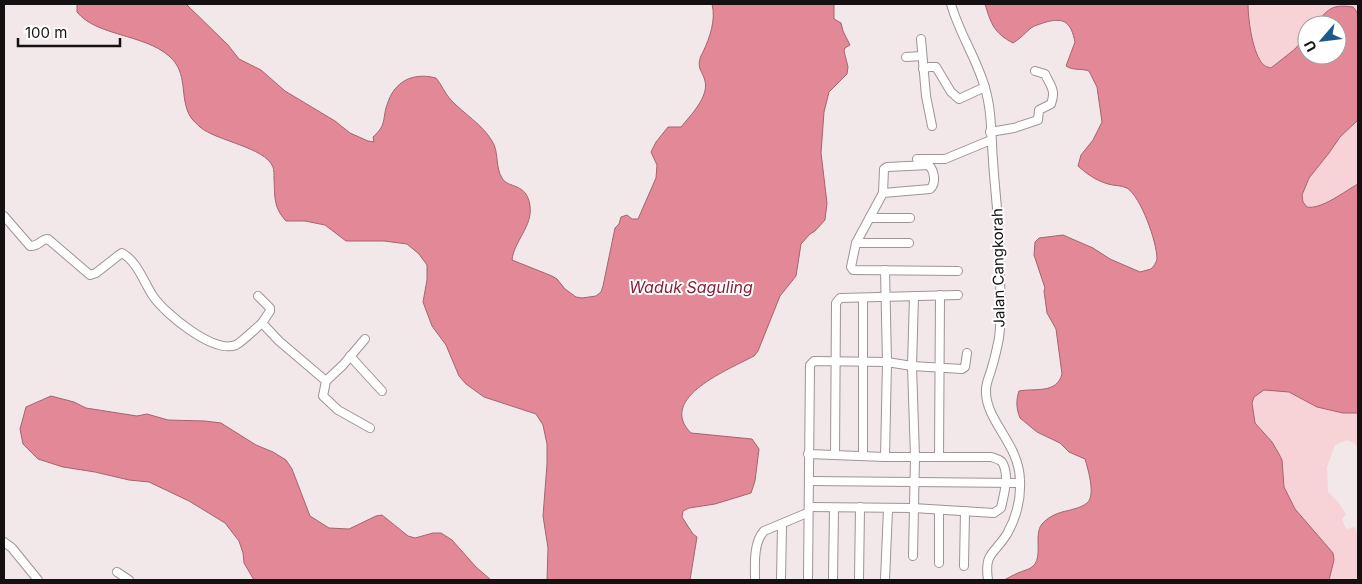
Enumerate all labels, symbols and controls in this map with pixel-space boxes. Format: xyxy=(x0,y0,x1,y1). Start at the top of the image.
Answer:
scale bar xyxy=(18,15,120,47)
north arrow xyxy=(1297,15,1347,65)
text: 100 m xyxy=(25,23,67,42)
text: U xyxy=(1300,38,1320,55)
street label: Jalan Cangkorah xyxy=(987,208,1009,328)
water label: Waduk Saguling xyxy=(629,277,753,297)

